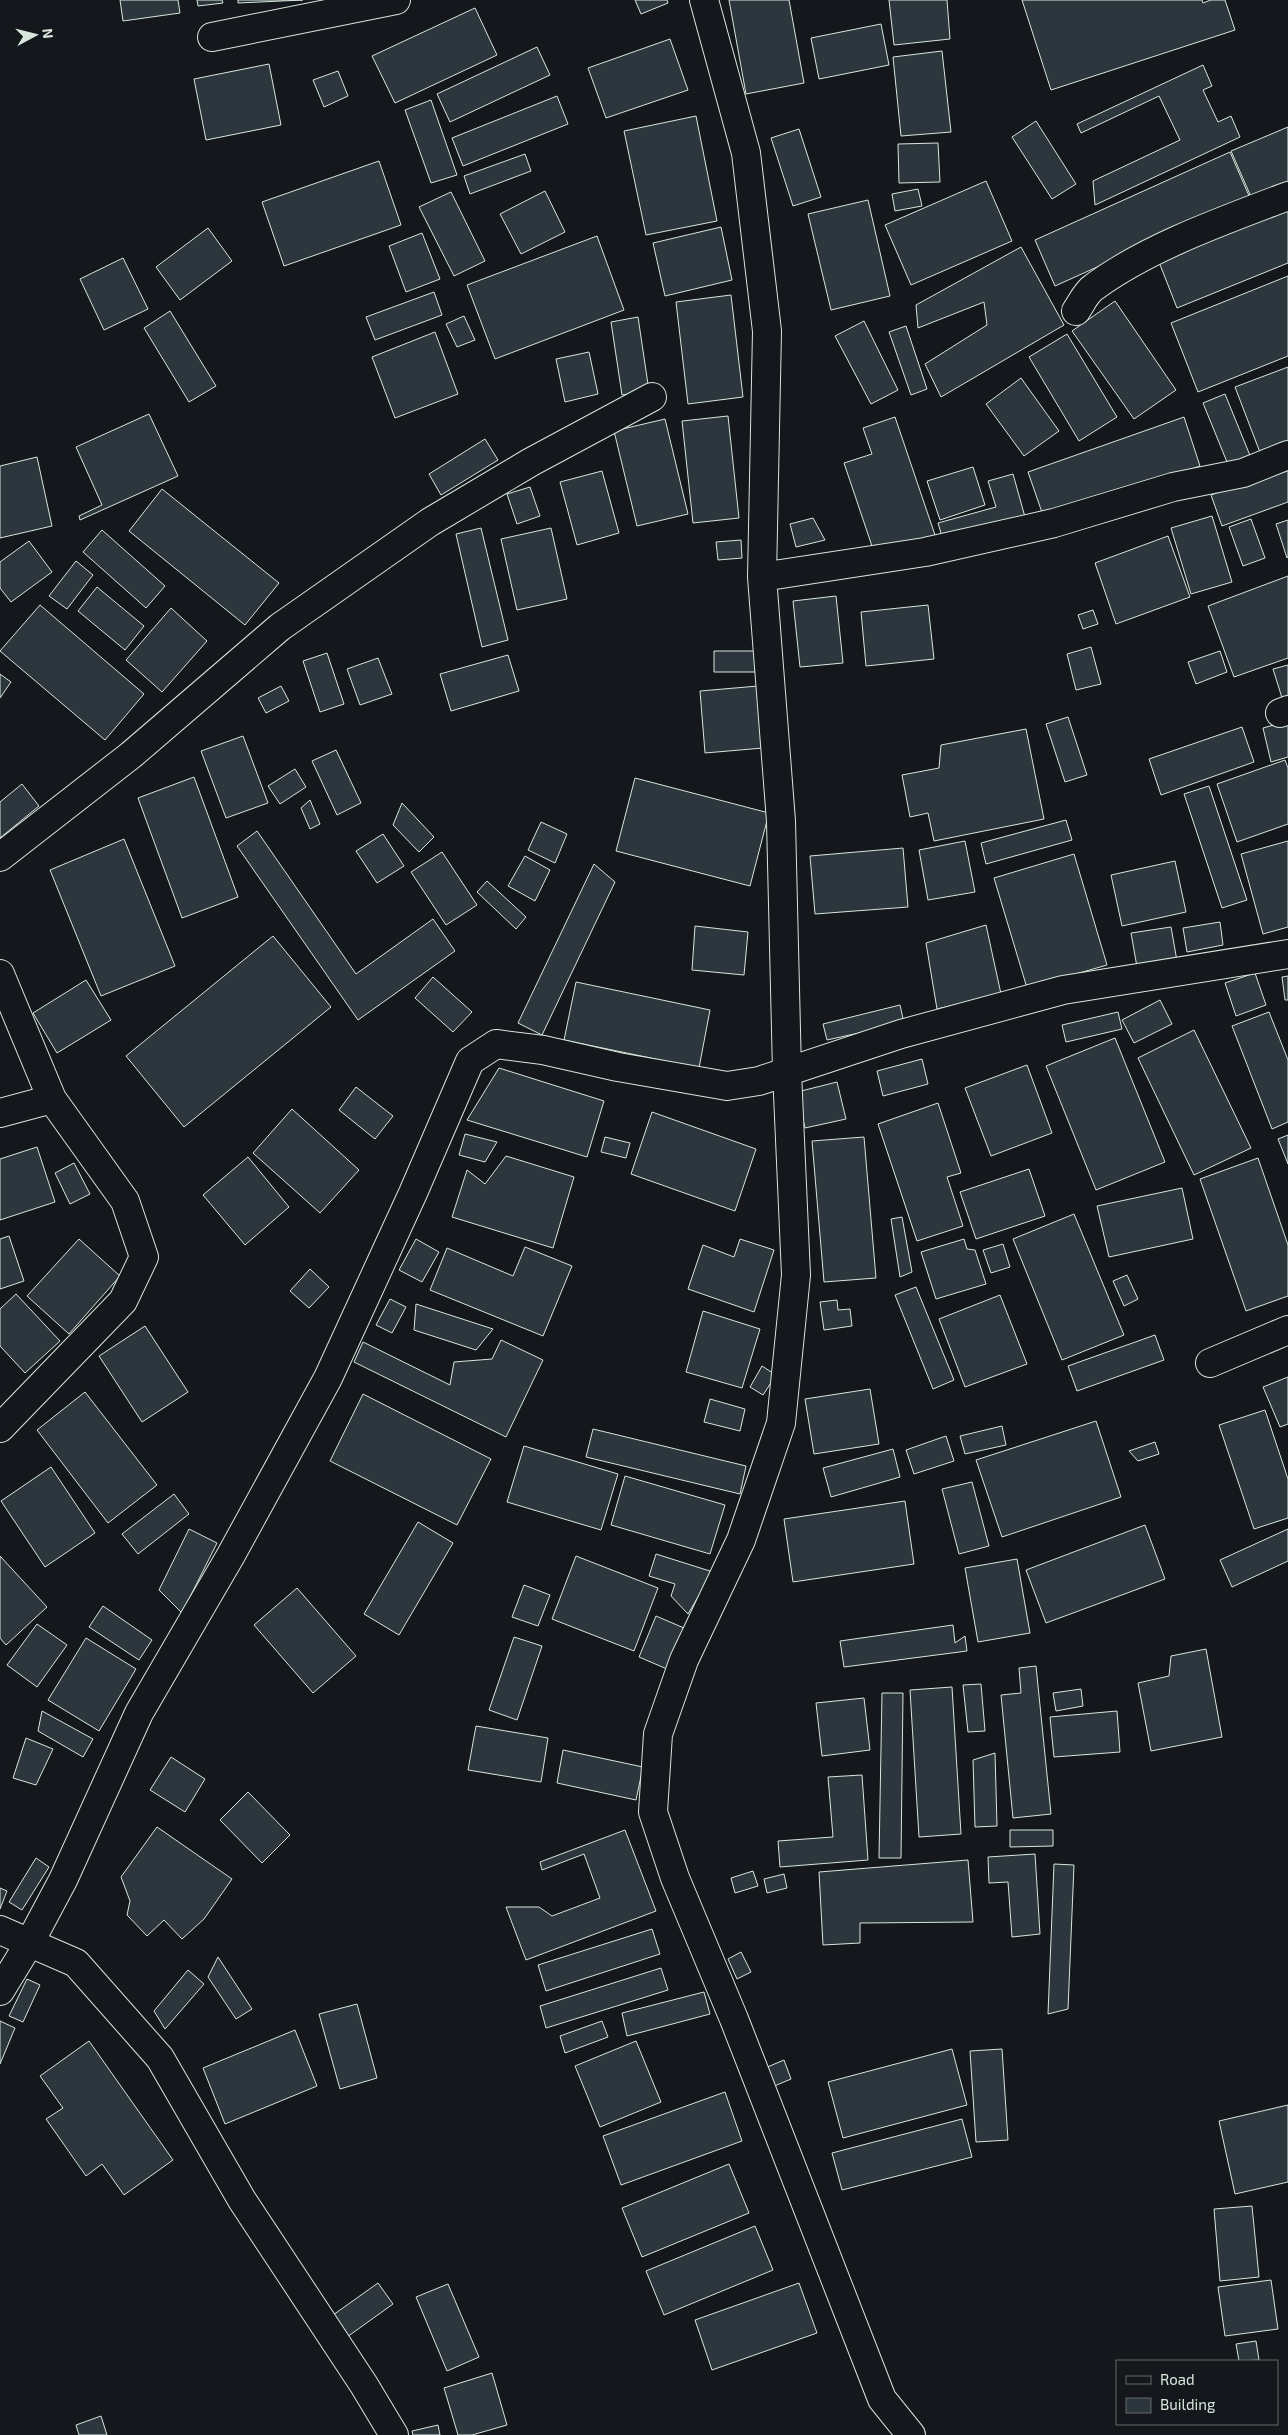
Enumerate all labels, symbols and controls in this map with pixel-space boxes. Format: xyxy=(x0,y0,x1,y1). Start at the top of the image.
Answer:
north arrow xyxy=(10,10,60,60)
text: N xyxy=(39,27,57,39)
legend xyxy=(1116,2360,1278,2425)
text: Road xyxy=(1160,2370,1195,2388)
text: Building xyxy=(1160,2395,1216,2413)

